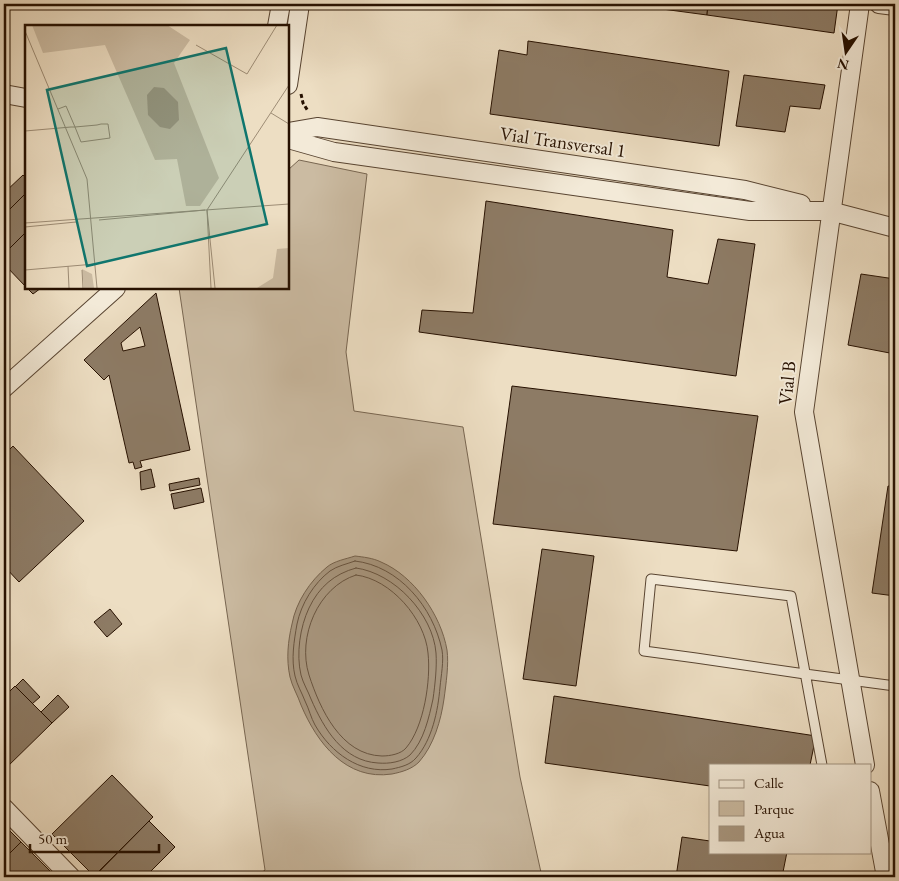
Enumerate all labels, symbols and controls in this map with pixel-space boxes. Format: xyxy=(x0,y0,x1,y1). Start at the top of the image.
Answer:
inset map xyxy=(25,25,289,289)
north arrow xyxy=(822,28,872,78)
text: N xyxy=(835,54,851,75)
street label: Vial Transversal 1 xyxy=(499,121,627,163)
street label: Vial B xyxy=(772,360,802,406)
legend xyxy=(709,764,872,854)
text: Calle xyxy=(754,773,784,792)
text: Parque xyxy=(754,799,794,818)
scale bar xyxy=(30,821,159,853)
text: Agua xyxy=(753,823,785,842)
text: 50 m xyxy=(38,829,67,848)

